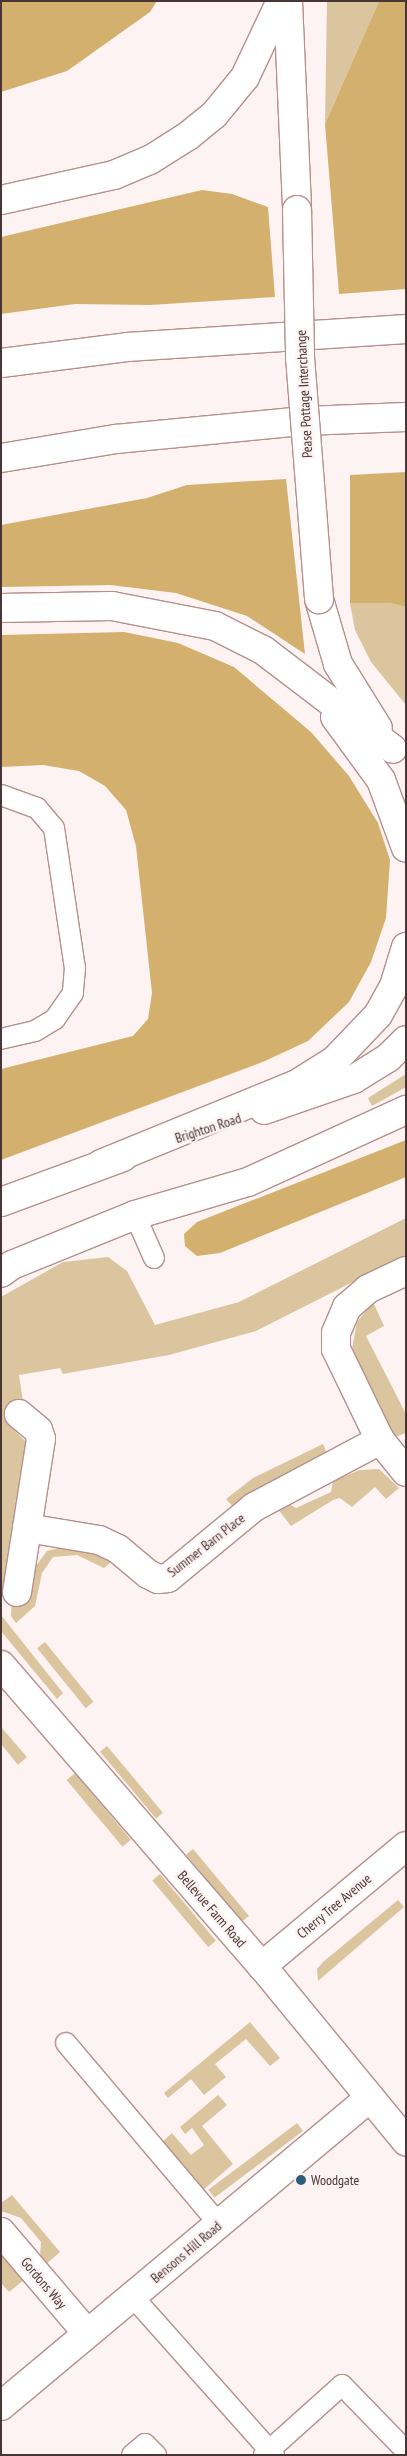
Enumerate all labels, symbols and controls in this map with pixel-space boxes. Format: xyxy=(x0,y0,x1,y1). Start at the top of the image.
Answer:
street label: Pease Pottage Interchange xyxy=(292,329,316,459)
street label: Brighton Road xyxy=(173,1109,243,1147)
street label: Summer Barn Place xyxy=(164,1510,248,1580)
street label: Bellevue Farm Road xyxy=(174,1867,250,1951)
street label: Cherry Tree Avenue xyxy=(293,1870,375,1942)
place label: Woodgate xyxy=(311,2172,359,2188)
marker: Woodgate xyxy=(295,2174,307,2186)
street label: Bensons Hill Road xyxy=(147,2218,225,2286)
street label: Gordons Way xyxy=(17,2254,71,2312)

